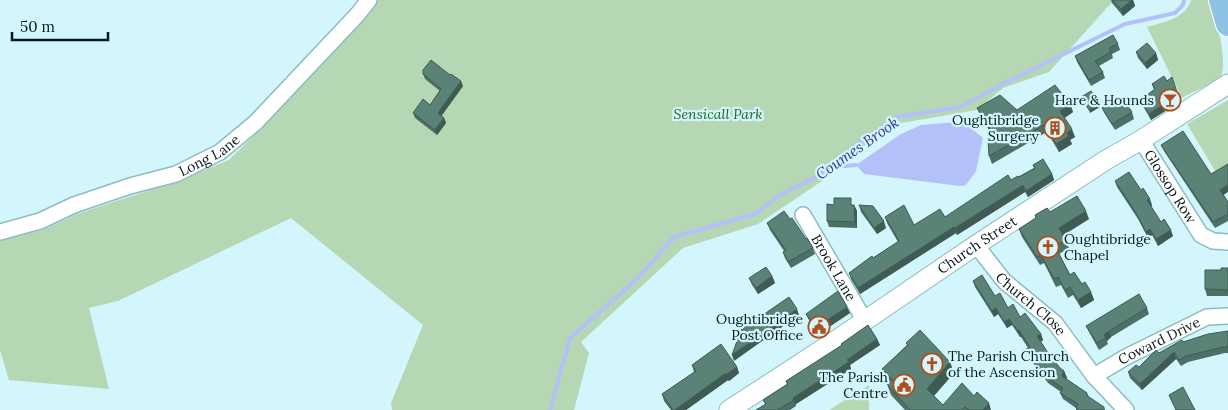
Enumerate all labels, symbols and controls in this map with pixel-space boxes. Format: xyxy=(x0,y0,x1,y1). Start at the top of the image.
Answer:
scale bar xyxy=(12,10,109,42)
text: 50 m xyxy=(20,17,55,36)
bar icon: Hare & Hounds xyxy=(1158,88,1182,112)
place label: Hare & Hounds xyxy=(1055,91,1154,109)
park label: Sensicall Park xyxy=(674,105,763,123)
place label: Oughtibridge Surgery xyxy=(952,111,1040,145)
water label: Coumes Brook xyxy=(812,112,902,184)
building icon: Oughtibridge Surgery xyxy=(1043,116,1067,140)
street label: Long Lane xyxy=(176,130,244,180)
street label: Glossop Row xyxy=(1140,146,1201,227)
street label: Church Street xyxy=(934,212,1021,278)
place label: Oughtibridge Chapel xyxy=(1064,230,1151,264)
street label: Brook Lane xyxy=(807,231,860,304)
church icon: Oughtibridge Chapel xyxy=(1036,235,1060,259)
street label: Church Close xyxy=(992,269,1070,339)
place label: Oughtibridge Post Office xyxy=(716,310,803,344)
street label: Coward Drive xyxy=(1115,313,1203,369)
public building icon: Oughtibridge Post Office xyxy=(807,315,831,339)
place label: The Parish Church of the Ascension xyxy=(948,347,1069,381)
church icon: The Parish Church of the Ascension xyxy=(920,352,944,376)
place label: The Parish Centre xyxy=(819,368,888,402)
public building icon: The Parish Centre xyxy=(892,373,916,397)

